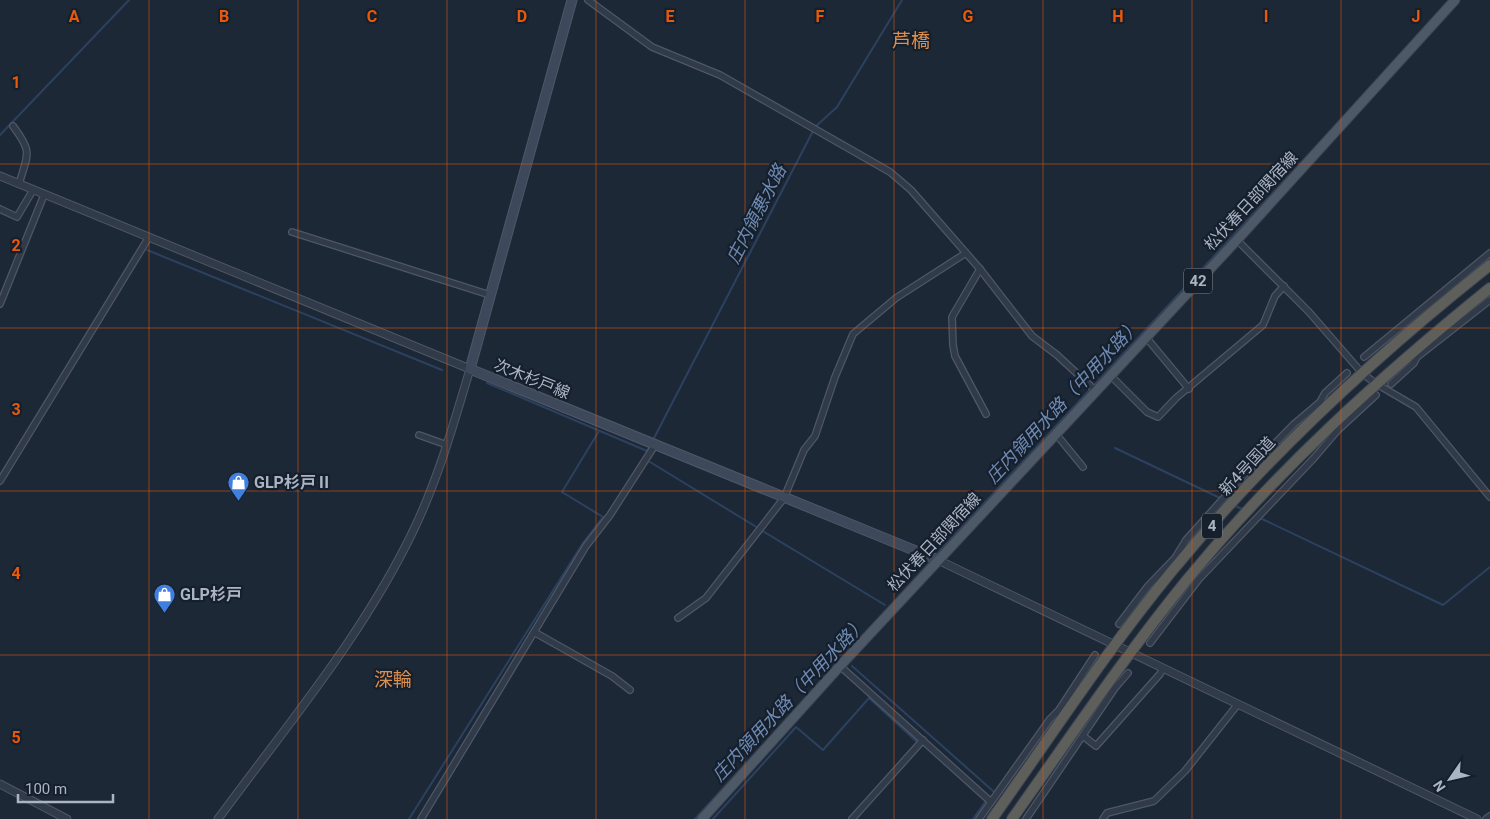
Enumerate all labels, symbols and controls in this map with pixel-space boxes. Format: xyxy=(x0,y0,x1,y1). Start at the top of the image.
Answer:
text: A xyxy=(69,7,80,26)
text: B xyxy=(219,7,229,26)
text: C xyxy=(367,7,377,26)
text: D xyxy=(517,7,527,26)
text: E xyxy=(666,7,675,26)
text: F xyxy=(816,7,825,26)
text: G xyxy=(963,7,974,26)
text: H xyxy=(1112,7,1124,26)
text: I xyxy=(1264,7,1268,26)
text: J xyxy=(1412,7,1420,26)
district label: 芦橋 xyxy=(892,29,930,52)
text: 1 xyxy=(11,73,21,92)
street label: 松伏春日部関宿線 xyxy=(1200,148,1302,254)
water label: 庄内領悪水路 xyxy=(722,159,791,267)
text: 2 xyxy=(11,236,21,255)
road number: 42 xyxy=(1184,268,1212,294)
water label: 庄内領用水路（中用水路） xyxy=(982,315,1144,487)
street label: 次木杉戸線 xyxy=(491,355,573,403)
text: 3 xyxy=(11,400,21,419)
street label: 新4号国道 xyxy=(1215,433,1279,499)
shop icon: GLP杉戸Ⅱ xyxy=(226,470,250,501)
place label: GLP杉戸Ⅱ xyxy=(254,473,332,492)
street label: 松伏春日部関宿線 xyxy=(883,489,985,595)
road number: 4 xyxy=(1202,514,1222,538)
text: 4 xyxy=(11,564,21,583)
shop icon: GLP杉戸 xyxy=(152,582,176,613)
place label: GLP杉戸 xyxy=(180,585,242,604)
water label: 庄内領用水路（中用水路） xyxy=(708,613,870,785)
district label: 深輪 xyxy=(374,668,412,691)
text: 5 xyxy=(11,728,21,747)
north arrow xyxy=(1425,754,1475,804)
scale bar xyxy=(18,772,112,804)
text: N xyxy=(1430,778,1449,795)
text: 100 m xyxy=(25,780,67,798)

